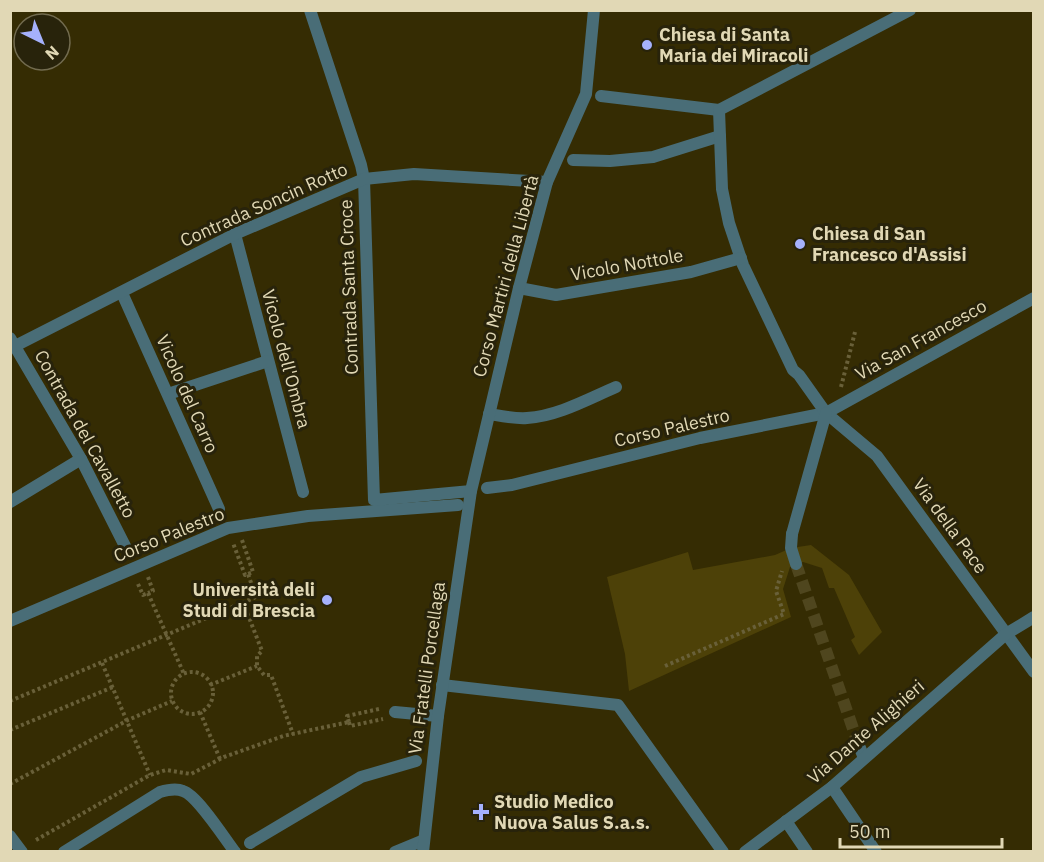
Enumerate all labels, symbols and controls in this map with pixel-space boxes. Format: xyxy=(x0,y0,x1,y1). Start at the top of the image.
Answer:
north arrow xyxy=(12,12,72,72)
place label: Chiesa di Santa Maria dei Miracoli xyxy=(659,23,808,67)
marker: Chiesa di Santa Maria dei Miracoli xyxy=(640,38,654,52)
text: N xyxy=(41,42,63,64)
street label: Contrada Soncin Rotto xyxy=(177,157,351,252)
street label: Corso Martiri della Libertà xyxy=(467,172,544,379)
street label: Contrada Santa Croce xyxy=(334,199,363,375)
place label: Chiesa di San Francesco d'Assisi xyxy=(812,222,967,266)
marker: Chiesa di San Francesco d'Assisi xyxy=(793,237,807,251)
street label: Vicolo Nottole xyxy=(569,243,685,286)
street label: Vicolo dell'Ombra xyxy=(257,287,316,431)
street label: Via San Francesco xyxy=(851,294,990,385)
street label: Vicolo del Carro xyxy=(151,331,224,457)
street label: Contrada del Cavalletto xyxy=(30,346,141,522)
street label: Corso Palestro xyxy=(612,403,732,452)
street label: Via della Pace xyxy=(908,473,993,578)
street label: Corso Palestro xyxy=(110,502,228,567)
place label: Università deli Studi di Brescia xyxy=(182,578,315,622)
street label: Via Fratelli Porcellaga xyxy=(403,580,450,756)
marker: Università deli Studi di Brescia xyxy=(320,593,334,607)
street label: Via Dante Alighieri xyxy=(802,674,929,789)
place label: Studio Medico Nuova Salus S.a.s. xyxy=(494,790,650,834)
marker: Studio Medico Nuova Salus S.a.s. xyxy=(472,803,490,821)
scale bar xyxy=(840,811,1002,849)
text: 50 m xyxy=(849,820,891,843)

